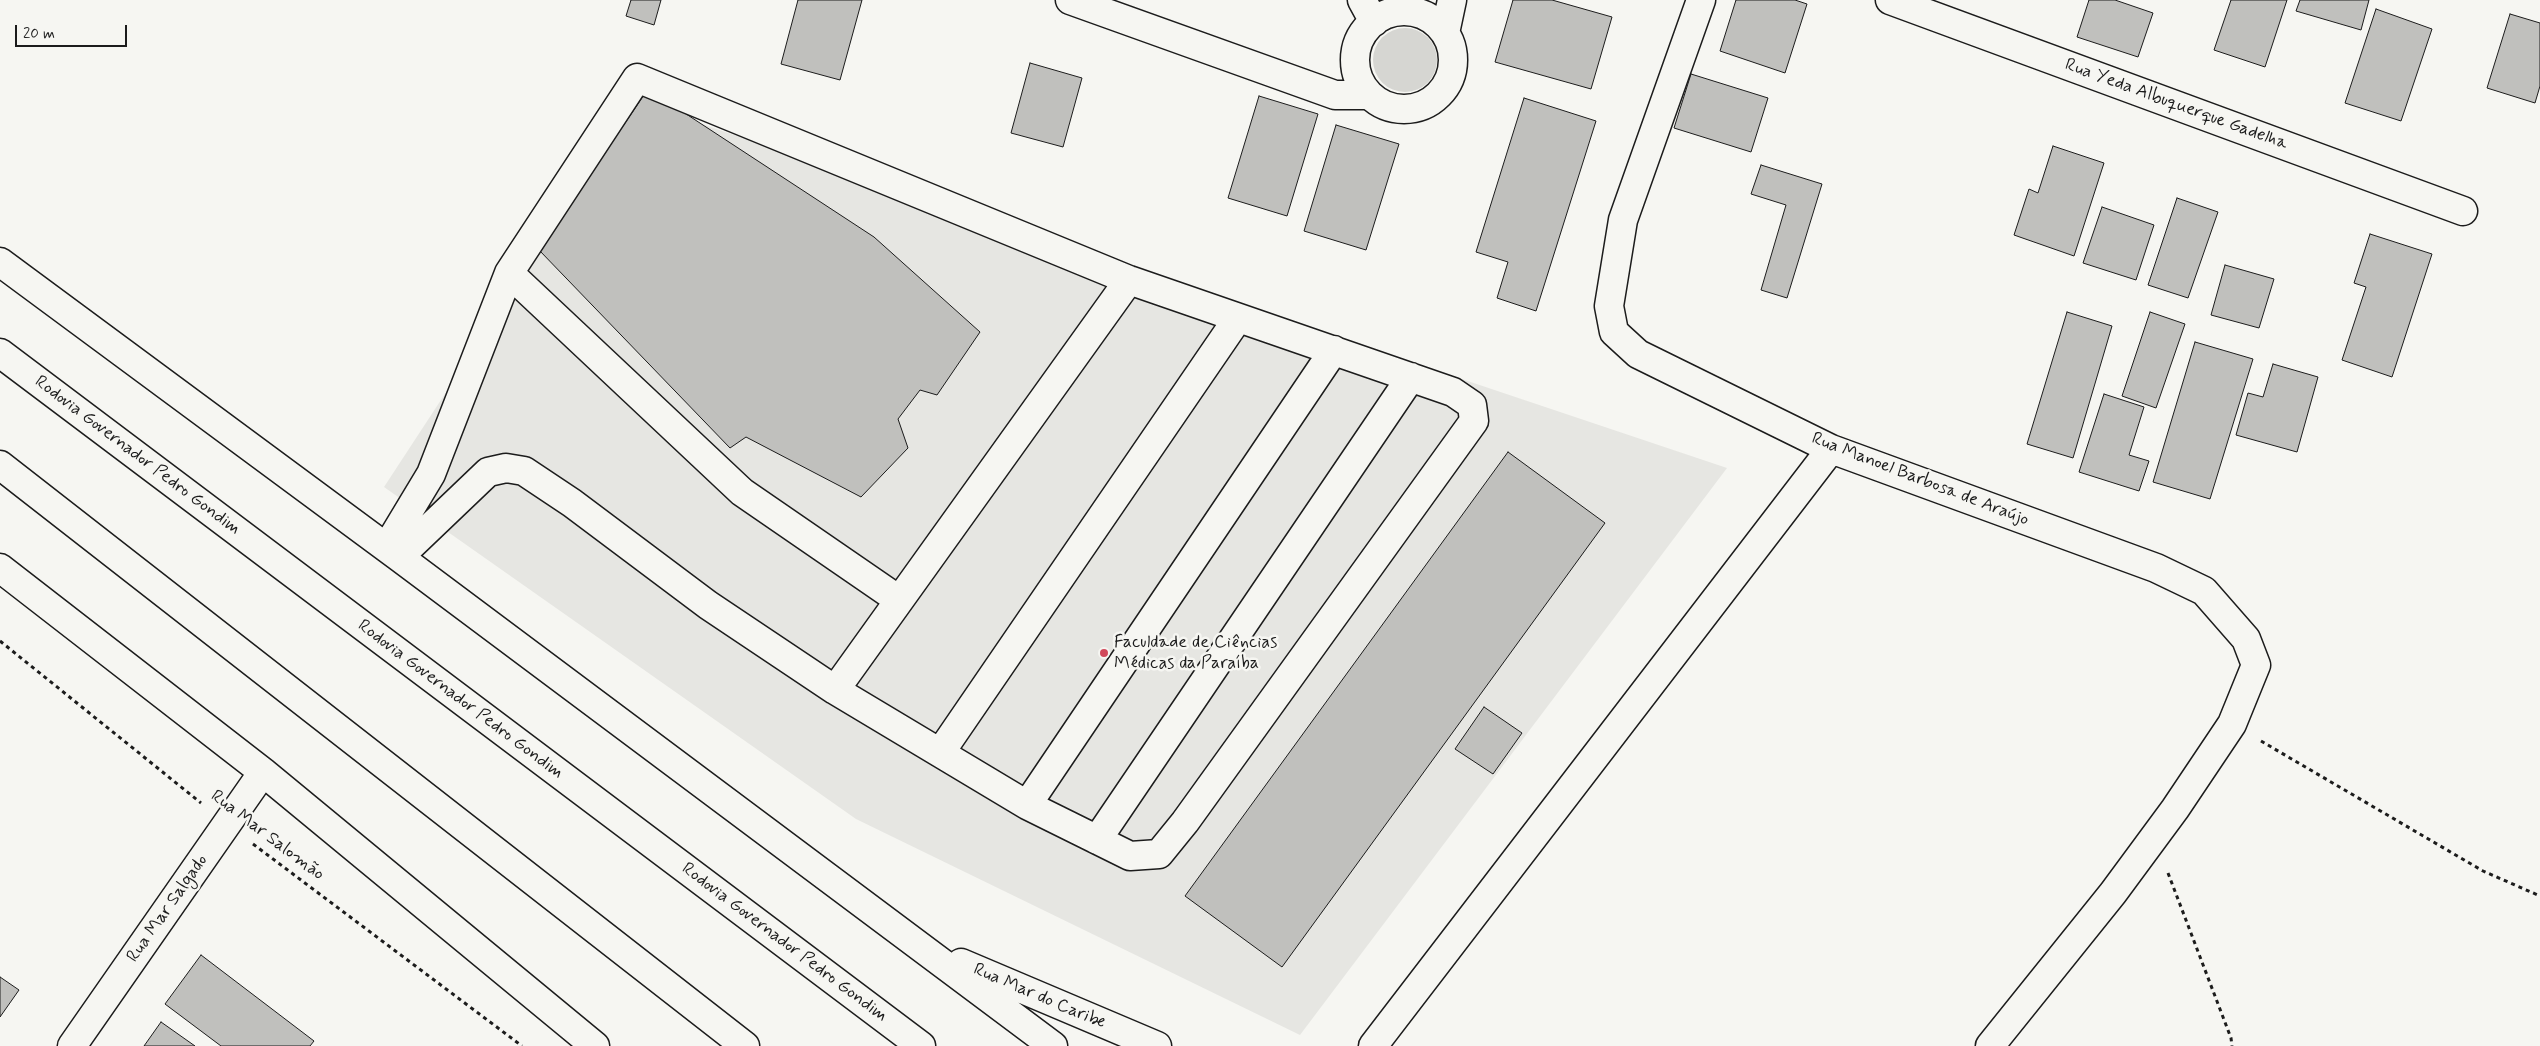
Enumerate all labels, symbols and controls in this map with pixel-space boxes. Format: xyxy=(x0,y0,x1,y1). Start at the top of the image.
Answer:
scale bar xyxy=(18,15,130,47)
text: 20 m xyxy=(23,24,55,44)
street label: Rua Yeda Albuquerque Gadelha xyxy=(2062,55,2290,155)
street label: Rodovia Governador Pedro Gondim xyxy=(30,372,244,540)
street label: Rua Manoel Barbosa de Araújo xyxy=(1808,428,2032,532)
street label: Rodovia Governador Pedro Gondim xyxy=(353,616,567,784)
place label: Faculdade de Ciências Médicas da Paraíba xyxy=(1114,632,1277,674)
marker: Faculdade de Ciências Médicas da Paraíba xyxy=(1098,647,1110,659)
street label: Rua Mar Salomão xyxy=(206,786,328,886)
street label: Rua Mar Salgado xyxy=(123,851,213,967)
street label: Rodovia Governador Pedro Gondim xyxy=(677,859,891,1027)
street label: Rua Mar do Caribe xyxy=(970,959,1108,1035)

